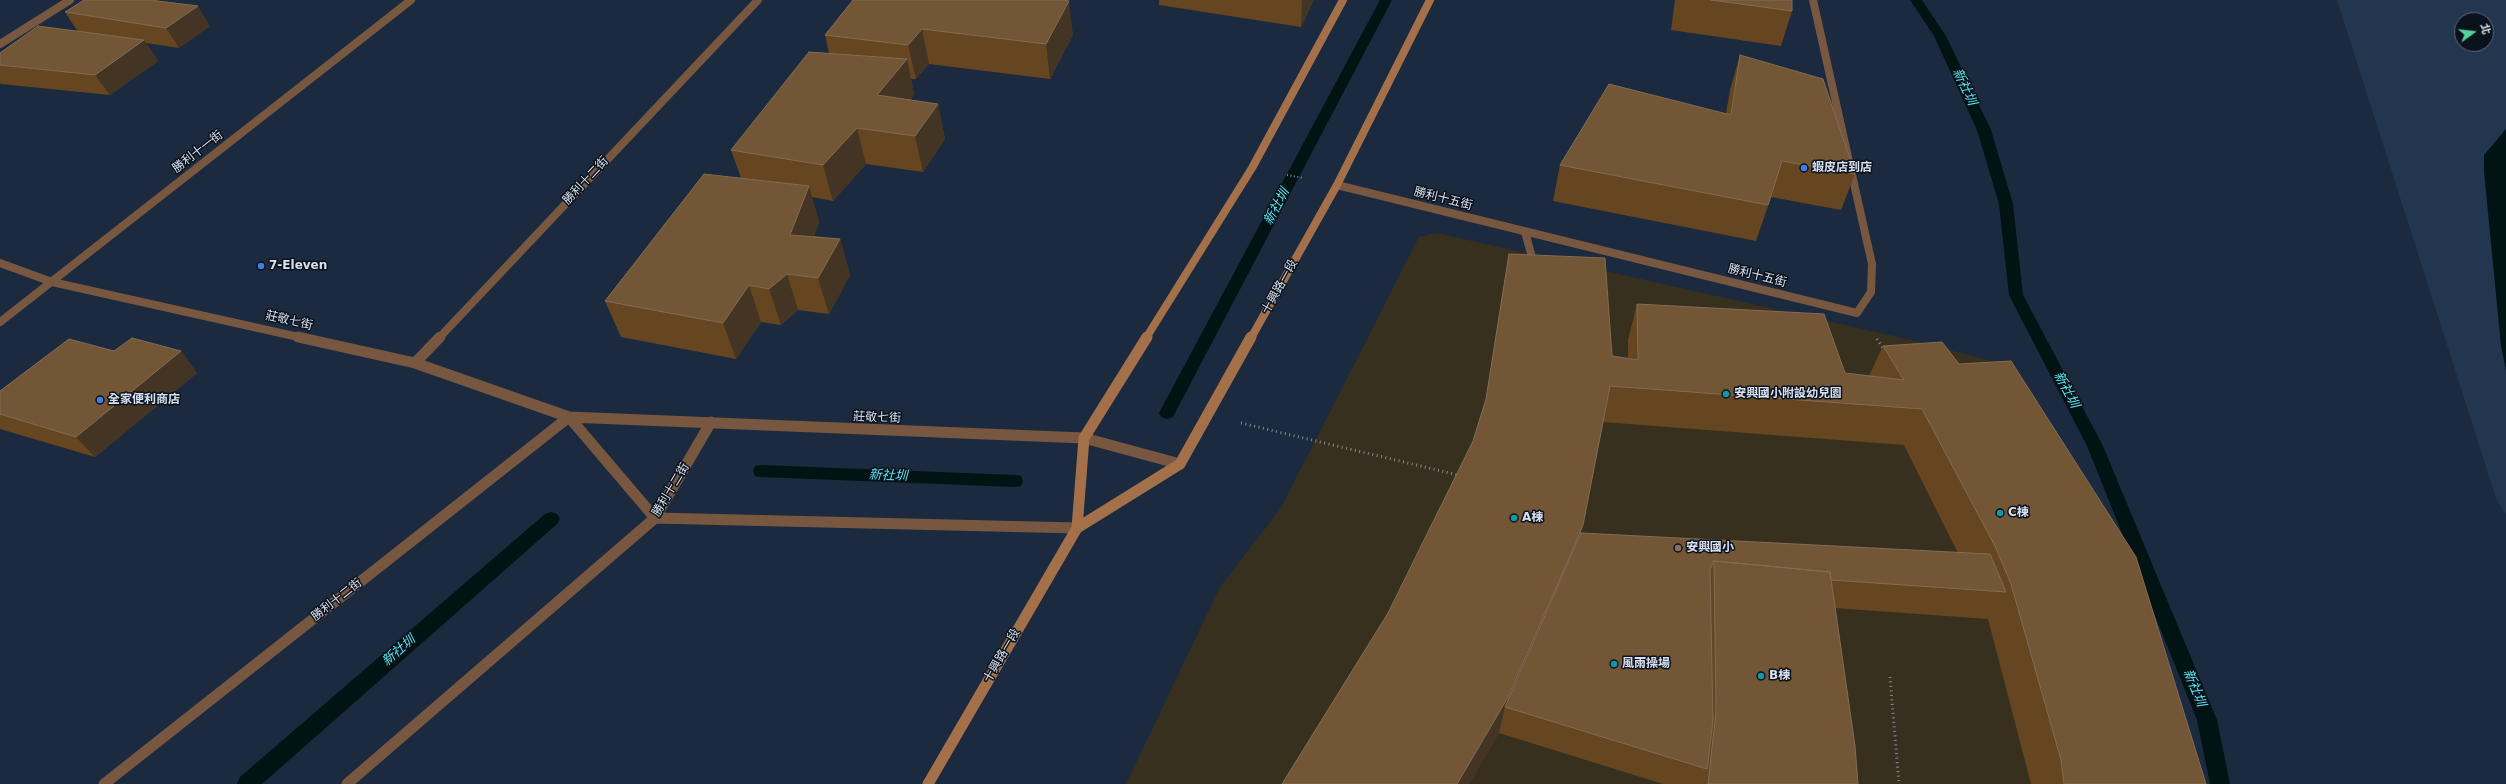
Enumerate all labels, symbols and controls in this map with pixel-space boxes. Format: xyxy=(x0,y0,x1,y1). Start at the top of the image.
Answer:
north arrow xyxy=(2454,12,2494,52)
text: 北 xyxy=(2477,22,2493,36)
water label: 新社圳 xyxy=(1949,66,1979,108)
street label: 勝利十一街 xyxy=(170,128,226,176)
street label: 勝利十二街 xyxy=(560,154,612,208)
place label: 蝦皮店到店 xyxy=(1812,161,1872,175)
marker: 蝦皮店到店 xyxy=(1799,163,1809,173)
street label: 勝利十五街 xyxy=(1412,185,1474,213)
water label: 新社圳 xyxy=(1261,186,1293,228)
street label: 十興路一段 xyxy=(1259,257,1301,317)
place label: 7-Eleven xyxy=(269,259,327,273)
marker: 7-Eleven xyxy=(256,261,266,271)
street label: 勝利十五街 xyxy=(1726,262,1788,290)
street label: 莊敬七街 xyxy=(264,309,314,333)
water label: 新社圳 xyxy=(2050,369,2082,411)
place label: 安興國小附設幼兒園 xyxy=(1734,387,1842,401)
marker: 安興國小附設幼兒園 xyxy=(1721,389,1731,399)
place label: 全家便利商店 xyxy=(108,393,180,407)
marker: 全家便利商店 xyxy=(95,395,105,405)
street label: 莊敬七街 xyxy=(853,410,901,426)
street label: 勝利十二街 xyxy=(649,461,693,519)
water label: 新社圳 xyxy=(868,468,908,484)
place label: C棟 xyxy=(2008,506,2029,520)
marker: C棟 xyxy=(1995,508,2005,518)
place label: A棟 xyxy=(1522,511,1543,525)
marker: A棟 xyxy=(1509,513,1519,523)
place label: 安興國小 xyxy=(1686,541,1734,555)
marker: 安興國小 xyxy=(1673,543,1683,553)
street label: 勝利十二街 xyxy=(309,576,365,624)
street label: 十興路一段 xyxy=(981,626,1023,686)
water label: 新社圳 xyxy=(379,632,419,670)
place label: 風雨操場 xyxy=(1622,657,1670,671)
marker: 風雨操場 xyxy=(1609,659,1619,669)
water label: 新社圳 xyxy=(2179,667,2209,709)
place label: B棟 xyxy=(1769,669,1790,683)
marker: B棟 xyxy=(1756,671,1766,681)

